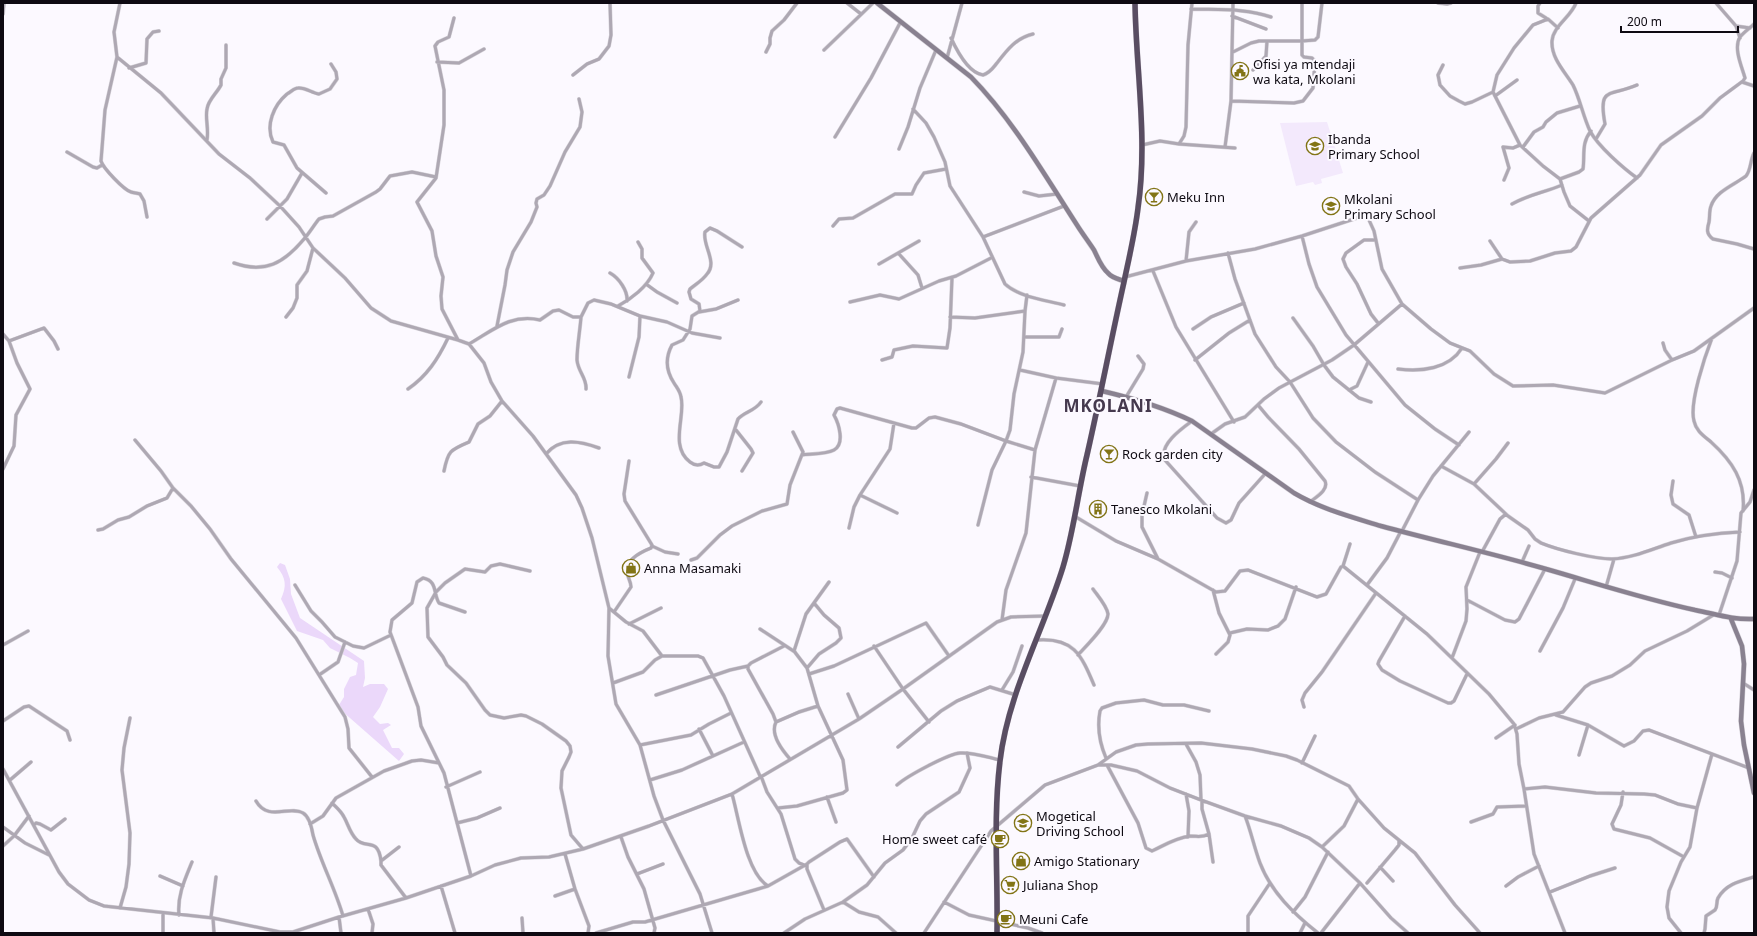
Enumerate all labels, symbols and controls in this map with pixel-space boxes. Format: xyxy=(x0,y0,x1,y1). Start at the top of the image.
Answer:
scale bar xyxy=(1621,8,1738,34)
text: 200 m xyxy=(1627,13,1662,30)
place label: Ofisi ya mtendaji wa kata, Mkolani xyxy=(1253,55,1356,88)
public building icon: Ofisi ya mtendaji wa kata, Mkolani xyxy=(1230,61,1250,81)
place label: Ibanda Primary School xyxy=(1328,130,1420,163)
school or university icon: Ibanda Primary School xyxy=(1305,136,1325,156)
bar icon: Meku Inn xyxy=(1144,187,1164,207)
place label: Meku Inn xyxy=(1167,188,1225,206)
place label: Mkolani Primary School xyxy=(1344,190,1436,223)
school or university icon: Mkolani Primary School xyxy=(1321,196,1341,216)
district label: MKOLANI xyxy=(1063,394,1153,417)
bar icon: Rock garden city xyxy=(1099,444,1119,464)
place label: Rock garden city xyxy=(1122,445,1223,463)
building icon: Tanesco Mkolani xyxy=(1088,499,1108,519)
place label: Tanesco Mkolani xyxy=(1111,500,1212,518)
shop icon: Anna Masamaki xyxy=(621,558,641,578)
place label: Anna Masamaki xyxy=(644,559,741,577)
place label: Mogetical Driving School xyxy=(1036,807,1124,840)
school or university icon: Mogetical Driving School xyxy=(1013,813,1033,833)
cafe icon: Home sweet café xyxy=(990,829,1010,849)
place label: Home sweet café xyxy=(882,830,987,848)
shop icon: Amigo Stationary xyxy=(1011,851,1031,871)
place label: Amigo Stationary xyxy=(1034,852,1140,870)
supermarket icon: Juliana Shop xyxy=(1000,875,1020,895)
place label: Juliana Shop xyxy=(1021,876,1098,894)
cafe icon: Meuni Cafe xyxy=(996,909,1016,929)
place label: Meuni Cafe xyxy=(1019,910,1088,928)

